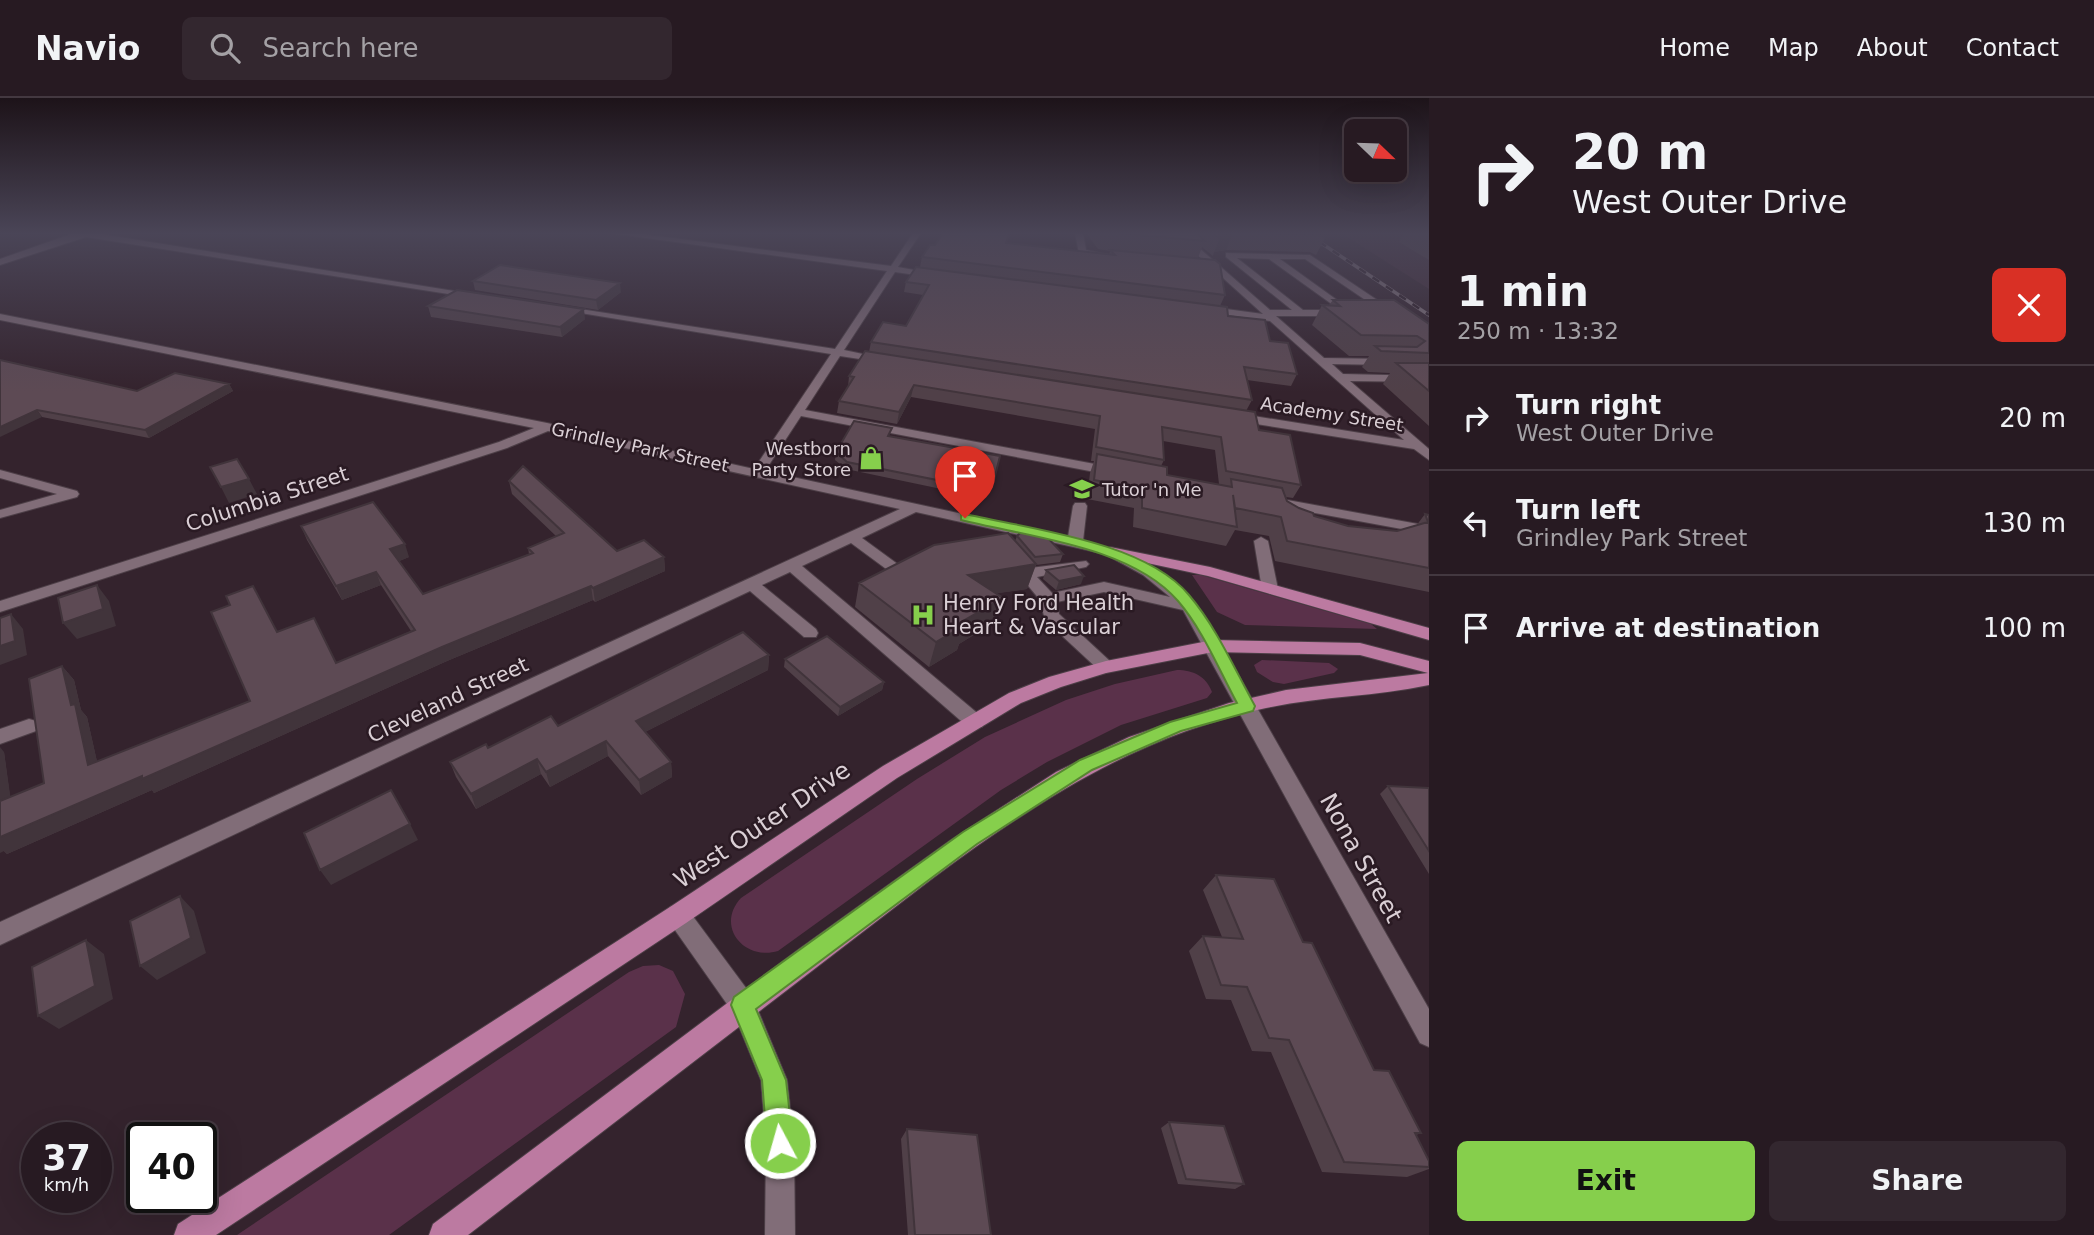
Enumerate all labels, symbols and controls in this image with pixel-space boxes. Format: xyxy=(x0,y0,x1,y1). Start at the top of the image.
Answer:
search box xyxy=(182,17,672,80)
text: Navio xyxy=(35,29,140,68)
icon: search xyxy=(206,29,244,67)
text: Search here xyxy=(262,33,419,63)
text: Home xyxy=(1659,34,1730,62)
text: Map xyxy=(1768,34,1819,62)
text: About xyxy=(1857,34,1928,62)
text: Contact xyxy=(1966,34,2059,62)
north arrow xyxy=(1344,119,1407,182)
map controls xyxy=(1344,119,1407,182)
text: 20 m xyxy=(1572,124,1708,181)
icon: right xyxy=(1457,126,1548,217)
text: West Outer Drive xyxy=(1572,183,1847,221)
text: 1 min xyxy=(1457,267,1589,316)
button: close xyxy=(1992,268,2066,342)
text: 250 m · 13:32 xyxy=(1457,318,1619,344)
text: Turn right xyxy=(1516,390,1661,420)
street label: Academy Street xyxy=(1259,392,1405,436)
icon: right xyxy=(1457,399,1495,437)
text: 20 m xyxy=(1999,403,2066,433)
street label: Grindley Park Street xyxy=(549,418,731,476)
text: West Outer Drive xyxy=(1516,420,1714,446)
place label: Westborn Party Store xyxy=(752,438,851,480)
shop icon: Westborn Party Store xyxy=(857,444,885,472)
pin xyxy=(935,446,995,518)
icon: arrive xyxy=(946,457,984,495)
street label: Columbia Street xyxy=(183,461,351,537)
school or university icon: Tutor 'n Me xyxy=(1068,475,1096,503)
place label: Tutor 'n Me xyxy=(1101,479,1202,500)
text: Turn left xyxy=(1516,495,1640,525)
icon: left xyxy=(1457,504,1495,542)
text: 130 m xyxy=(1983,508,2066,538)
text: Grindley Park Street xyxy=(1516,525,1747,551)
place label: Henry Ford Health Heart & Vascular xyxy=(943,591,1134,639)
hospital icon: Henry Ford Health Heart & Vascular xyxy=(909,601,937,629)
icon: arrive xyxy=(1457,609,1495,647)
text: Arrive at destination xyxy=(1516,613,1820,643)
text: 100 m xyxy=(1983,613,2066,643)
street label: Cleveland Street xyxy=(364,652,532,748)
street label: West Outer Drive xyxy=(669,756,855,894)
street label: Nona Street xyxy=(1314,789,1408,927)
position arrow xyxy=(743,1106,817,1180)
speed limit sign: 40 xyxy=(126,1122,217,1213)
text: 37 xyxy=(42,1138,91,1178)
button: Exit xyxy=(1457,1141,1755,1221)
button: Share xyxy=(1769,1141,2066,1221)
text: km/h xyxy=(44,1174,89,1195)

